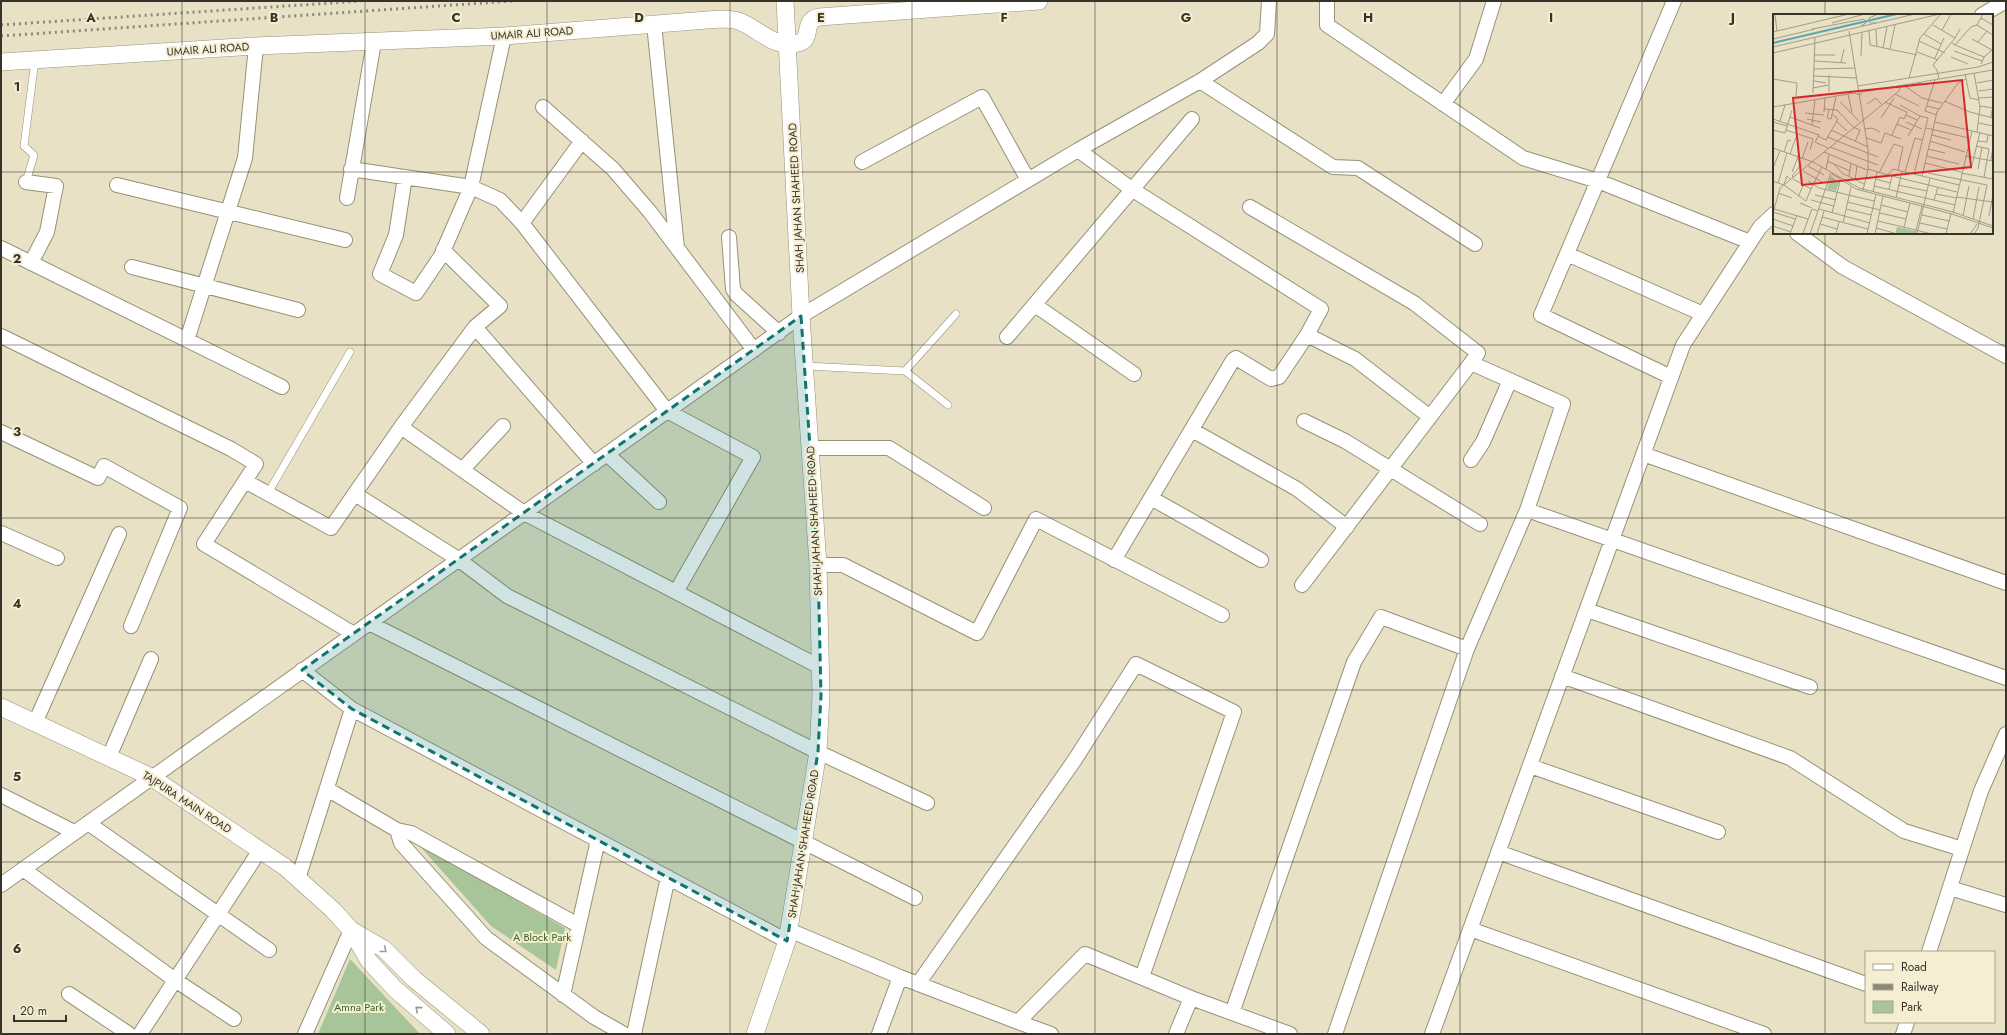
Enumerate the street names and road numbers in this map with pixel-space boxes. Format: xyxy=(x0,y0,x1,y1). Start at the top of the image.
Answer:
street label: UMAIR ALI ROAD xyxy=(490,22,574,44)
street label: UMAIR ALI ROAD xyxy=(166,38,250,60)
street label: SHAH JAHAN SHAHEED ROAD xyxy=(784,122,808,273)
street label: SHAH JAHAN SHAHEED ROAD xyxy=(802,445,826,596)
street label: TAJPURA MAIN ROAD xyxy=(139,767,235,837)
street label: SHAH JAHAN SHAHEED ROAD xyxy=(783,768,823,919)

